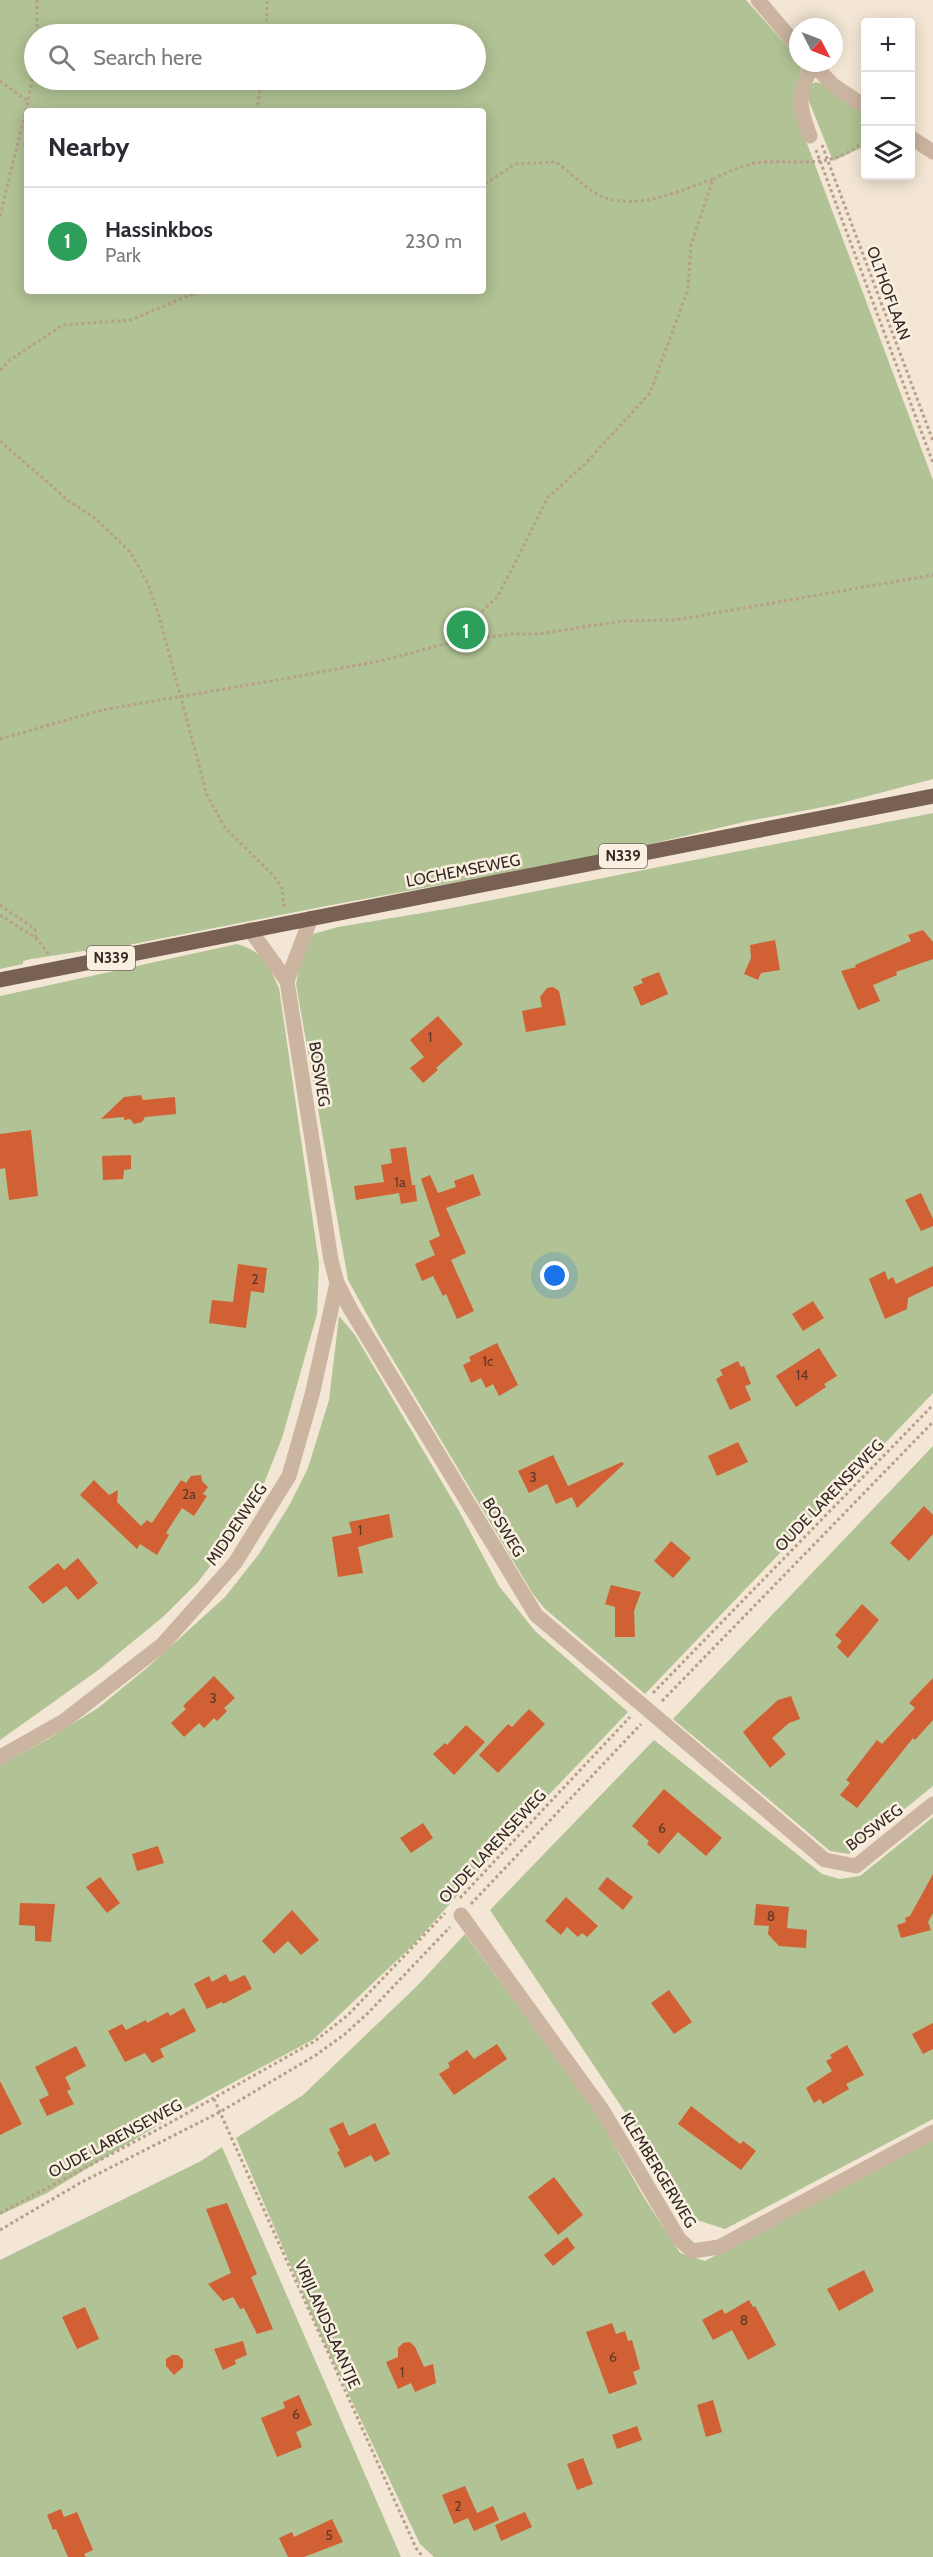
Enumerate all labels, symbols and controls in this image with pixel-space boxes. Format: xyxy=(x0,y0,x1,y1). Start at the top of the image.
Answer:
north arrow xyxy=(789,18,843,72)
map controls xyxy=(861,18,915,180)
button: + xyxy=(861,18,915,72)
search box xyxy=(24,24,486,90)
icon: search xyxy=(45,41,78,74)
text: Search here xyxy=(93,44,202,71)
button: − xyxy=(861,72,915,126)
button: layers xyxy=(861,126,915,180)
text: Nearby xyxy=(48,131,129,163)
text: Hassinkbos xyxy=(105,216,213,243)
text: 1 xyxy=(64,229,71,253)
text: 230 m xyxy=(405,229,462,253)
text: Park xyxy=(105,243,141,267)
street label: OLTHOFLAAN xyxy=(863,244,914,343)
pin: 1 xyxy=(446,608,486,652)
road number: N339 xyxy=(599,844,647,868)
street label: LOCHEMSEWEG xyxy=(404,850,522,891)
road number: N339 xyxy=(87,946,135,970)
house number: 1 xyxy=(428,1028,432,1046)
street label: BOSWEG xyxy=(305,1040,334,1108)
house number: 1a xyxy=(394,1173,406,1191)
your location xyxy=(540,1261,569,1290)
house number: 2 xyxy=(251,1270,259,1288)
house number: 1c xyxy=(483,1352,493,1370)
house number: 14 xyxy=(796,1366,808,1384)
street label: OUDE LARENSEWEG xyxy=(771,1435,888,1555)
house number: 3 xyxy=(529,1468,537,1486)
street label: MIDDENWEG xyxy=(202,1480,271,1569)
house number: 2a xyxy=(182,1485,196,1503)
street label: BOSWEG xyxy=(478,1494,529,1560)
house number: 1 xyxy=(358,1521,362,1539)
house number: 3 xyxy=(209,1689,217,1707)
street label: OUDE LARENSEWEG xyxy=(435,1786,550,1907)
street label: BOSWEG xyxy=(842,1800,906,1855)
house number: 6 xyxy=(658,1819,666,1837)
house number: 8 xyxy=(767,1907,775,1925)
street label: OUDE LARENSEWEG xyxy=(45,2095,185,2182)
street label: KLEMBERGERWEG xyxy=(617,2109,700,2231)
street label: VRIJLANDSLAANTJE xyxy=(291,2257,364,2391)
house number: 8 xyxy=(740,2311,748,2329)
house number: 6 xyxy=(609,2348,617,2366)
house number: 1 xyxy=(400,2363,404,2381)
house number: 6 xyxy=(292,2405,300,2423)
house number: 2 xyxy=(454,2497,462,2515)
house number: 5 xyxy=(325,2526,333,2544)

